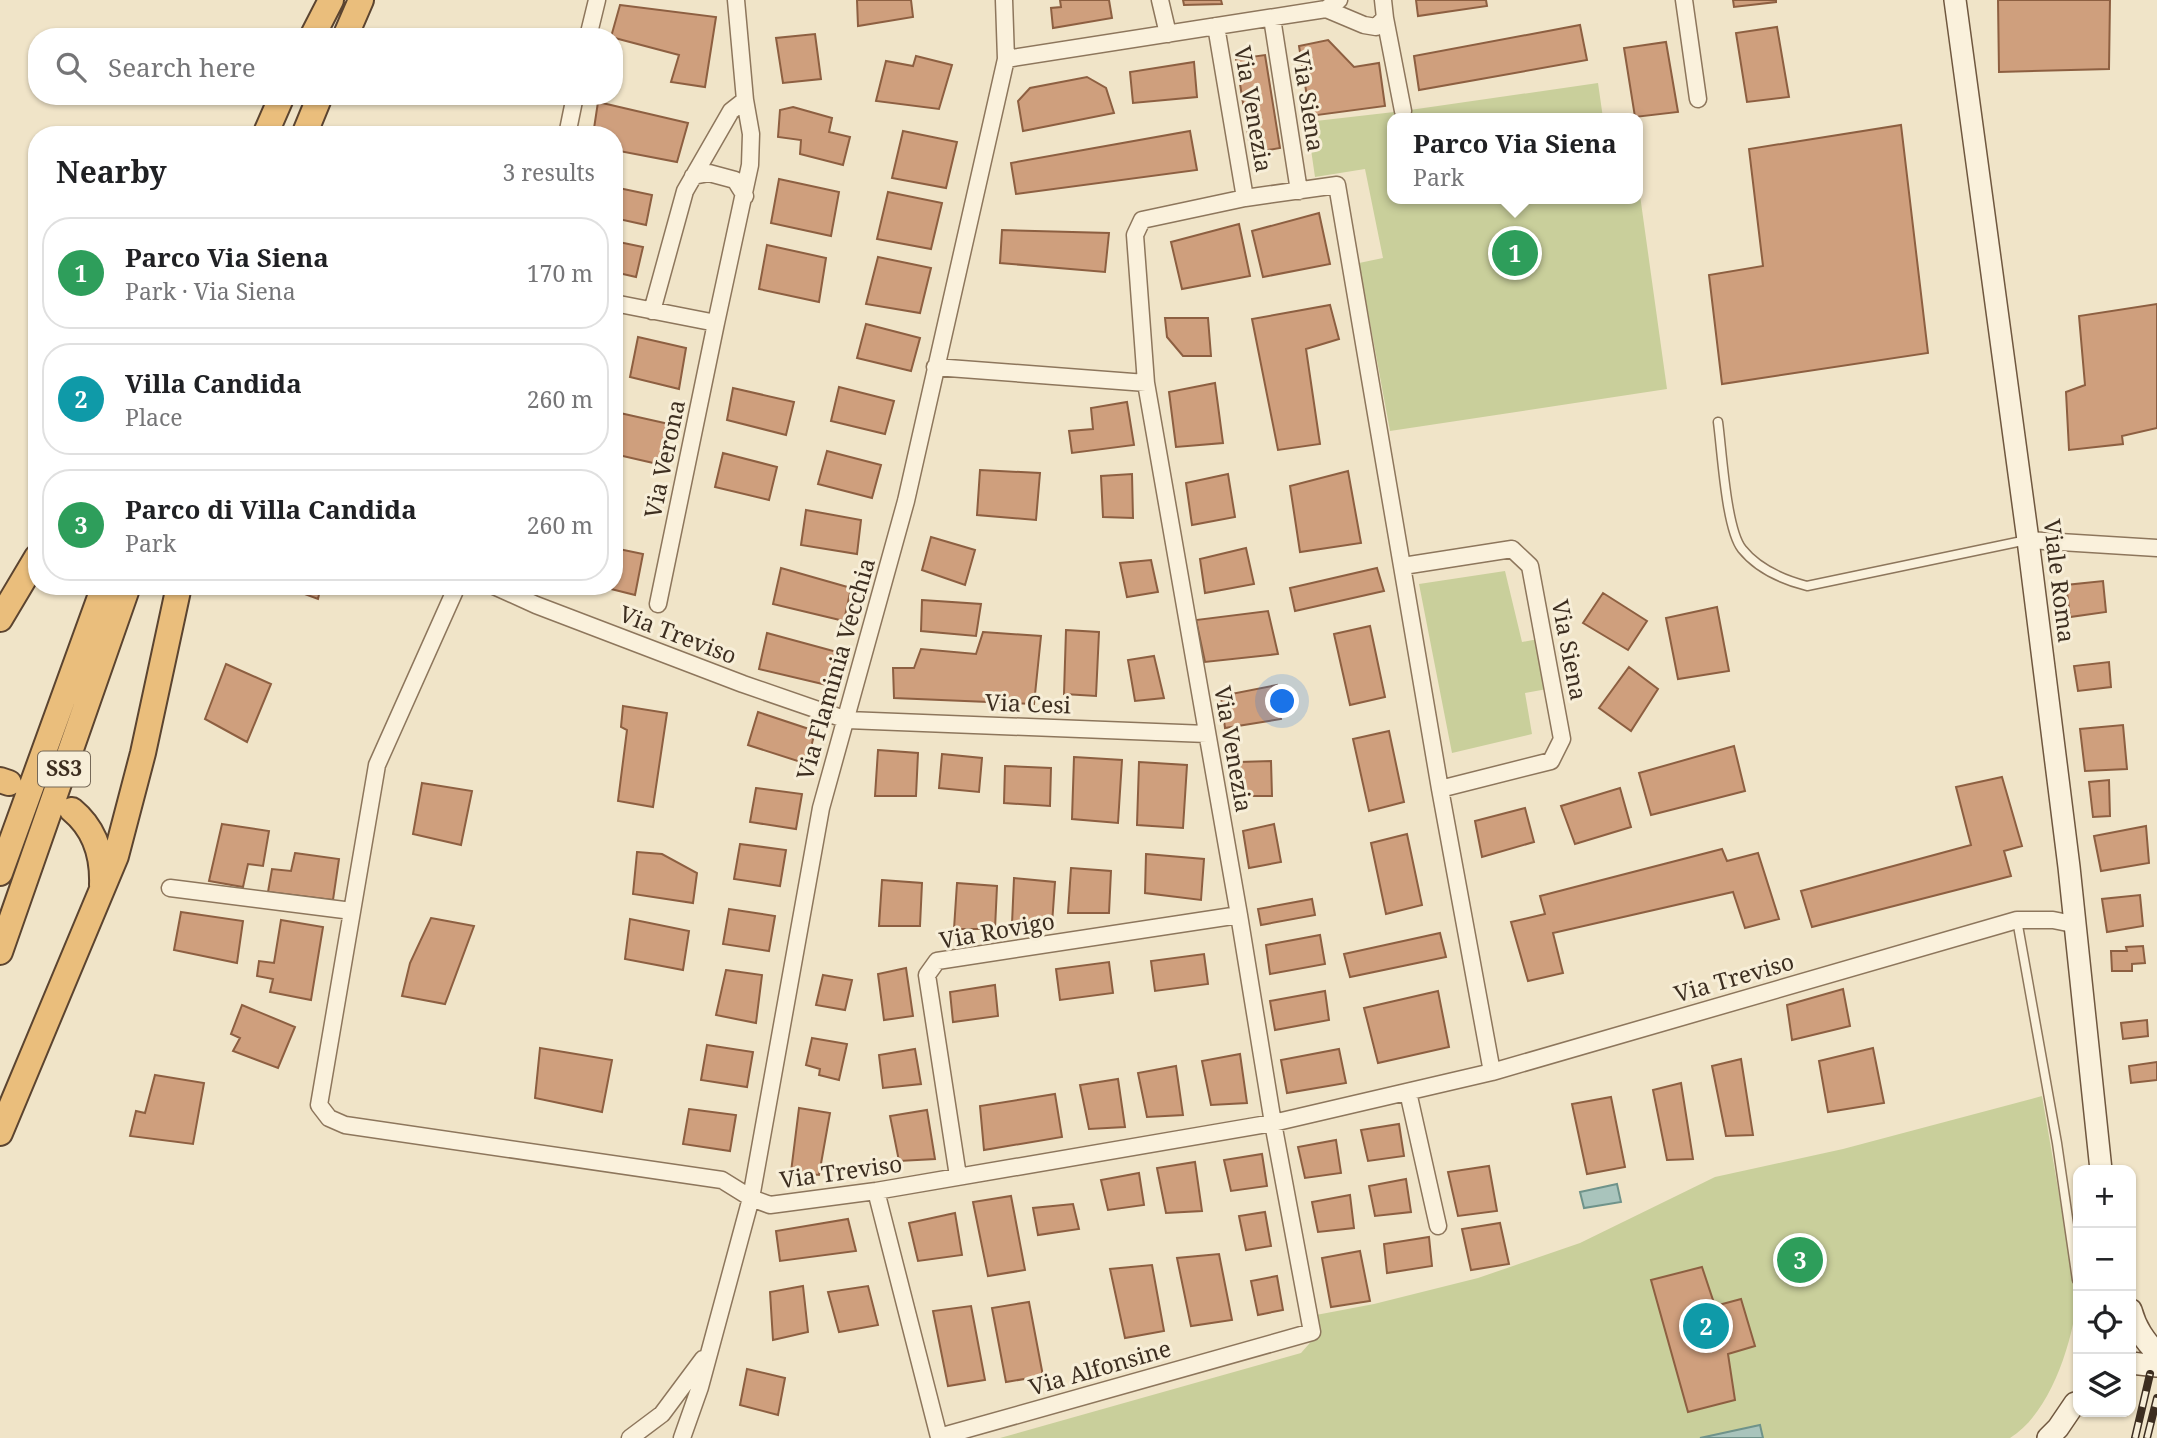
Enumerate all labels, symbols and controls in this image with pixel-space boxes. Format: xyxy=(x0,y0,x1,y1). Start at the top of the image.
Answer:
search box xyxy=(28,28,623,105)
street label: Via Venezia xyxy=(1227,43,1281,174)
icon: search xyxy=(52,48,90,86)
street label: Via Siena xyxy=(1285,48,1333,154)
text: Search here xyxy=(108,49,256,85)
popup xyxy=(1387,113,1643,204)
text: Parco Via Siena xyxy=(1413,125,1617,161)
text: Nearby xyxy=(56,151,167,192)
text: 3 results xyxy=(502,156,595,188)
text: Park xyxy=(1413,161,1464,193)
pin: 1 xyxy=(1492,227,1538,279)
text: Parco Via Siena xyxy=(125,239,329,275)
text: 1 xyxy=(75,257,88,289)
text: 170 m xyxy=(527,257,593,289)
text: Park · Via Siena xyxy=(125,275,296,307)
text: Villa Candida xyxy=(125,365,302,401)
text: 2 xyxy=(75,383,88,415)
text: 260 m xyxy=(527,383,593,415)
street label: Via Verona xyxy=(636,397,692,521)
text: Place xyxy=(125,401,183,433)
text: Parco di Villa Candida xyxy=(125,491,417,527)
text: 3 xyxy=(75,509,88,541)
text: 260 m xyxy=(527,509,593,541)
street label: Viale Roma xyxy=(2037,517,2083,645)
text: Park xyxy=(125,527,176,559)
street label: Via Flaminia Vecchia xyxy=(788,554,882,784)
street label: Via Treviso xyxy=(615,597,742,671)
street label: Via Siena xyxy=(1545,597,1595,703)
street label: Via Venezia xyxy=(1207,683,1261,814)
your location xyxy=(1265,684,1299,718)
street label: Via Cesi xyxy=(985,686,1072,721)
road number: SS3 xyxy=(38,752,90,786)
street label: Via Rovigo xyxy=(937,904,1057,956)
street label: Via Treviso xyxy=(1670,945,1797,1009)
street label: Via Treviso xyxy=(778,1147,904,1195)
map controls xyxy=(2073,1165,2136,1417)
button: + xyxy=(2073,1165,2136,1228)
button: − xyxy=(2073,1228,2136,1291)
pin: 3 xyxy=(1777,1234,1823,1286)
button: locate xyxy=(2073,1291,2136,1354)
pin: 2 xyxy=(1683,1300,1729,1352)
street label: Via Alfonsine xyxy=(1025,1331,1175,1403)
button: layers xyxy=(2073,1354,2136,1417)

